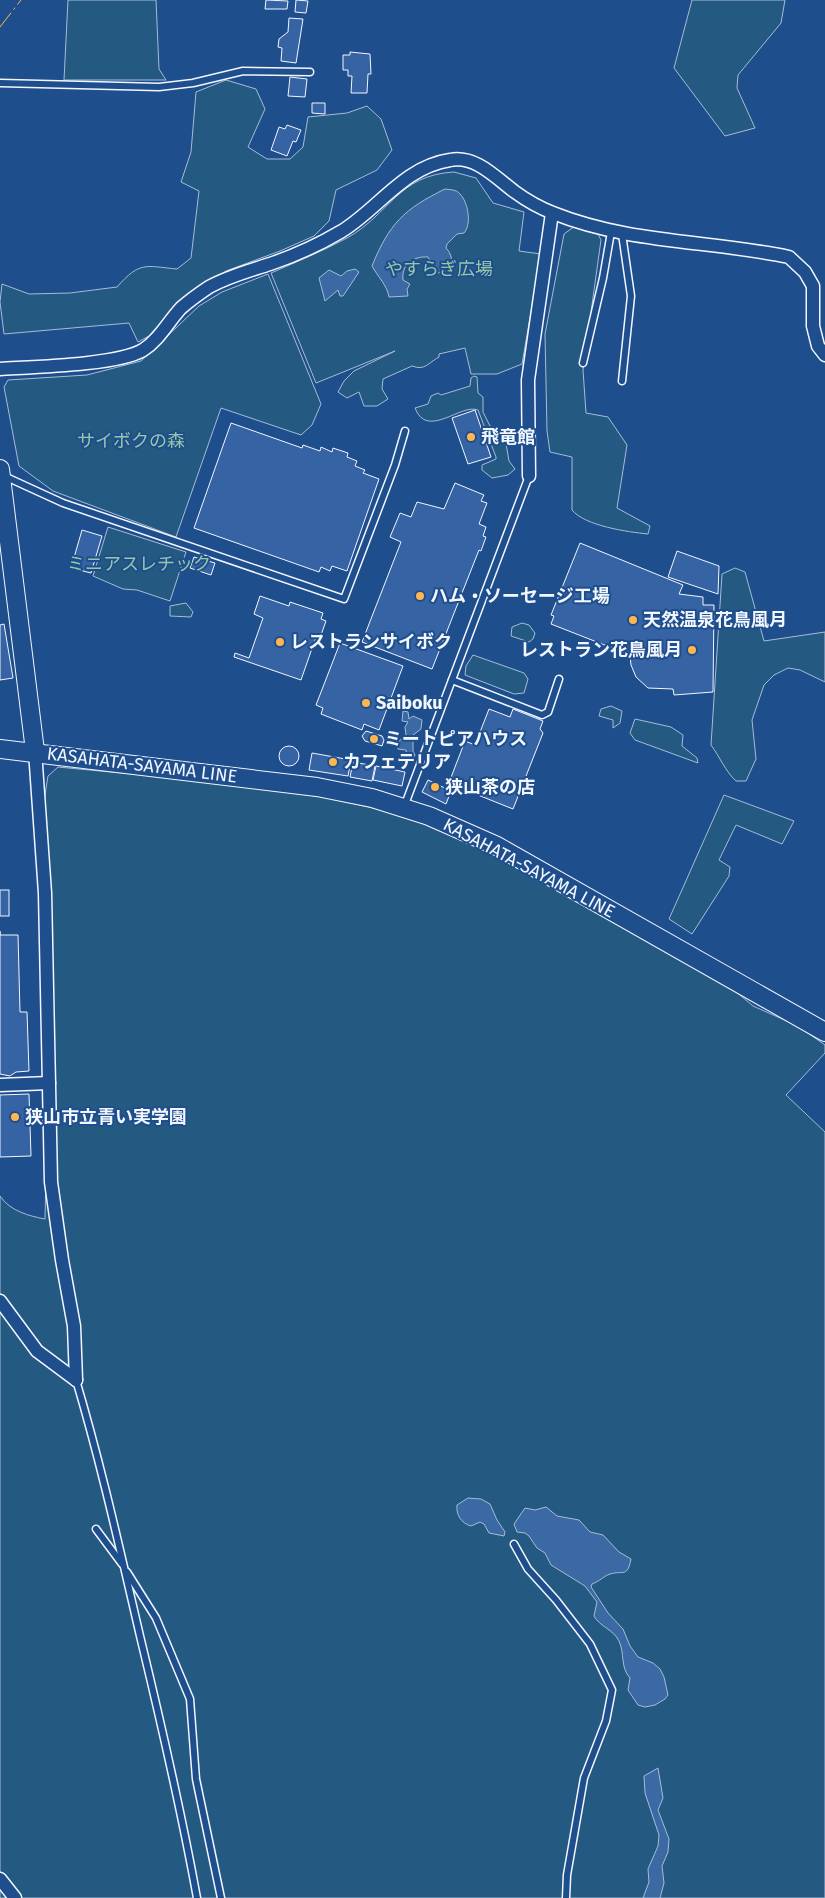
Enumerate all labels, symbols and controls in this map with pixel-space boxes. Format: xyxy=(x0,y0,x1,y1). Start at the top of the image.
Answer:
park label: やすらぎ広場 xyxy=(385,258,493,280)
place label: 飛竜館 xyxy=(481,426,535,448)
park label: サイボクの森 xyxy=(77,430,185,452)
marker: 飛竜館 xyxy=(465,431,477,443)
park label: ミニアスレチック xyxy=(67,553,211,575)
place label: ハム・ソーセージ工場 xyxy=(430,585,610,607)
marker: ハム・ソーセージ工場 xyxy=(414,590,426,602)
place label: 天然温泉花鳥風月 xyxy=(643,609,787,631)
marker: 天然温泉花鳥風月 xyxy=(627,614,639,626)
place label: レストランサイボク xyxy=(290,631,452,653)
marker: レストランサイボク xyxy=(274,636,286,648)
place label: レストラン花鳥風月 xyxy=(520,639,682,661)
marker: レストラン花鳥風月 xyxy=(686,644,698,656)
place label: Saiboku xyxy=(376,692,443,714)
marker: Saiboku xyxy=(360,697,372,709)
place label: ミートピアハウス xyxy=(384,728,527,750)
marker: ミートピアハウス xyxy=(368,733,380,745)
street label: KASAHATA-SAYAMA LINE xyxy=(46,742,238,788)
place label: カフェテリア xyxy=(343,751,451,773)
marker: カフェテリア xyxy=(327,756,339,768)
place label: 狭山茶の店 xyxy=(445,776,535,798)
marker: 狭山茶の店 xyxy=(429,781,441,793)
street label: KASAHATA-SAYAMA LINE xyxy=(439,813,619,923)
place label: 狭山市立青い実学園 xyxy=(25,1106,187,1128)
marker: 狭山市立青い実学園 xyxy=(9,1111,21,1123)

